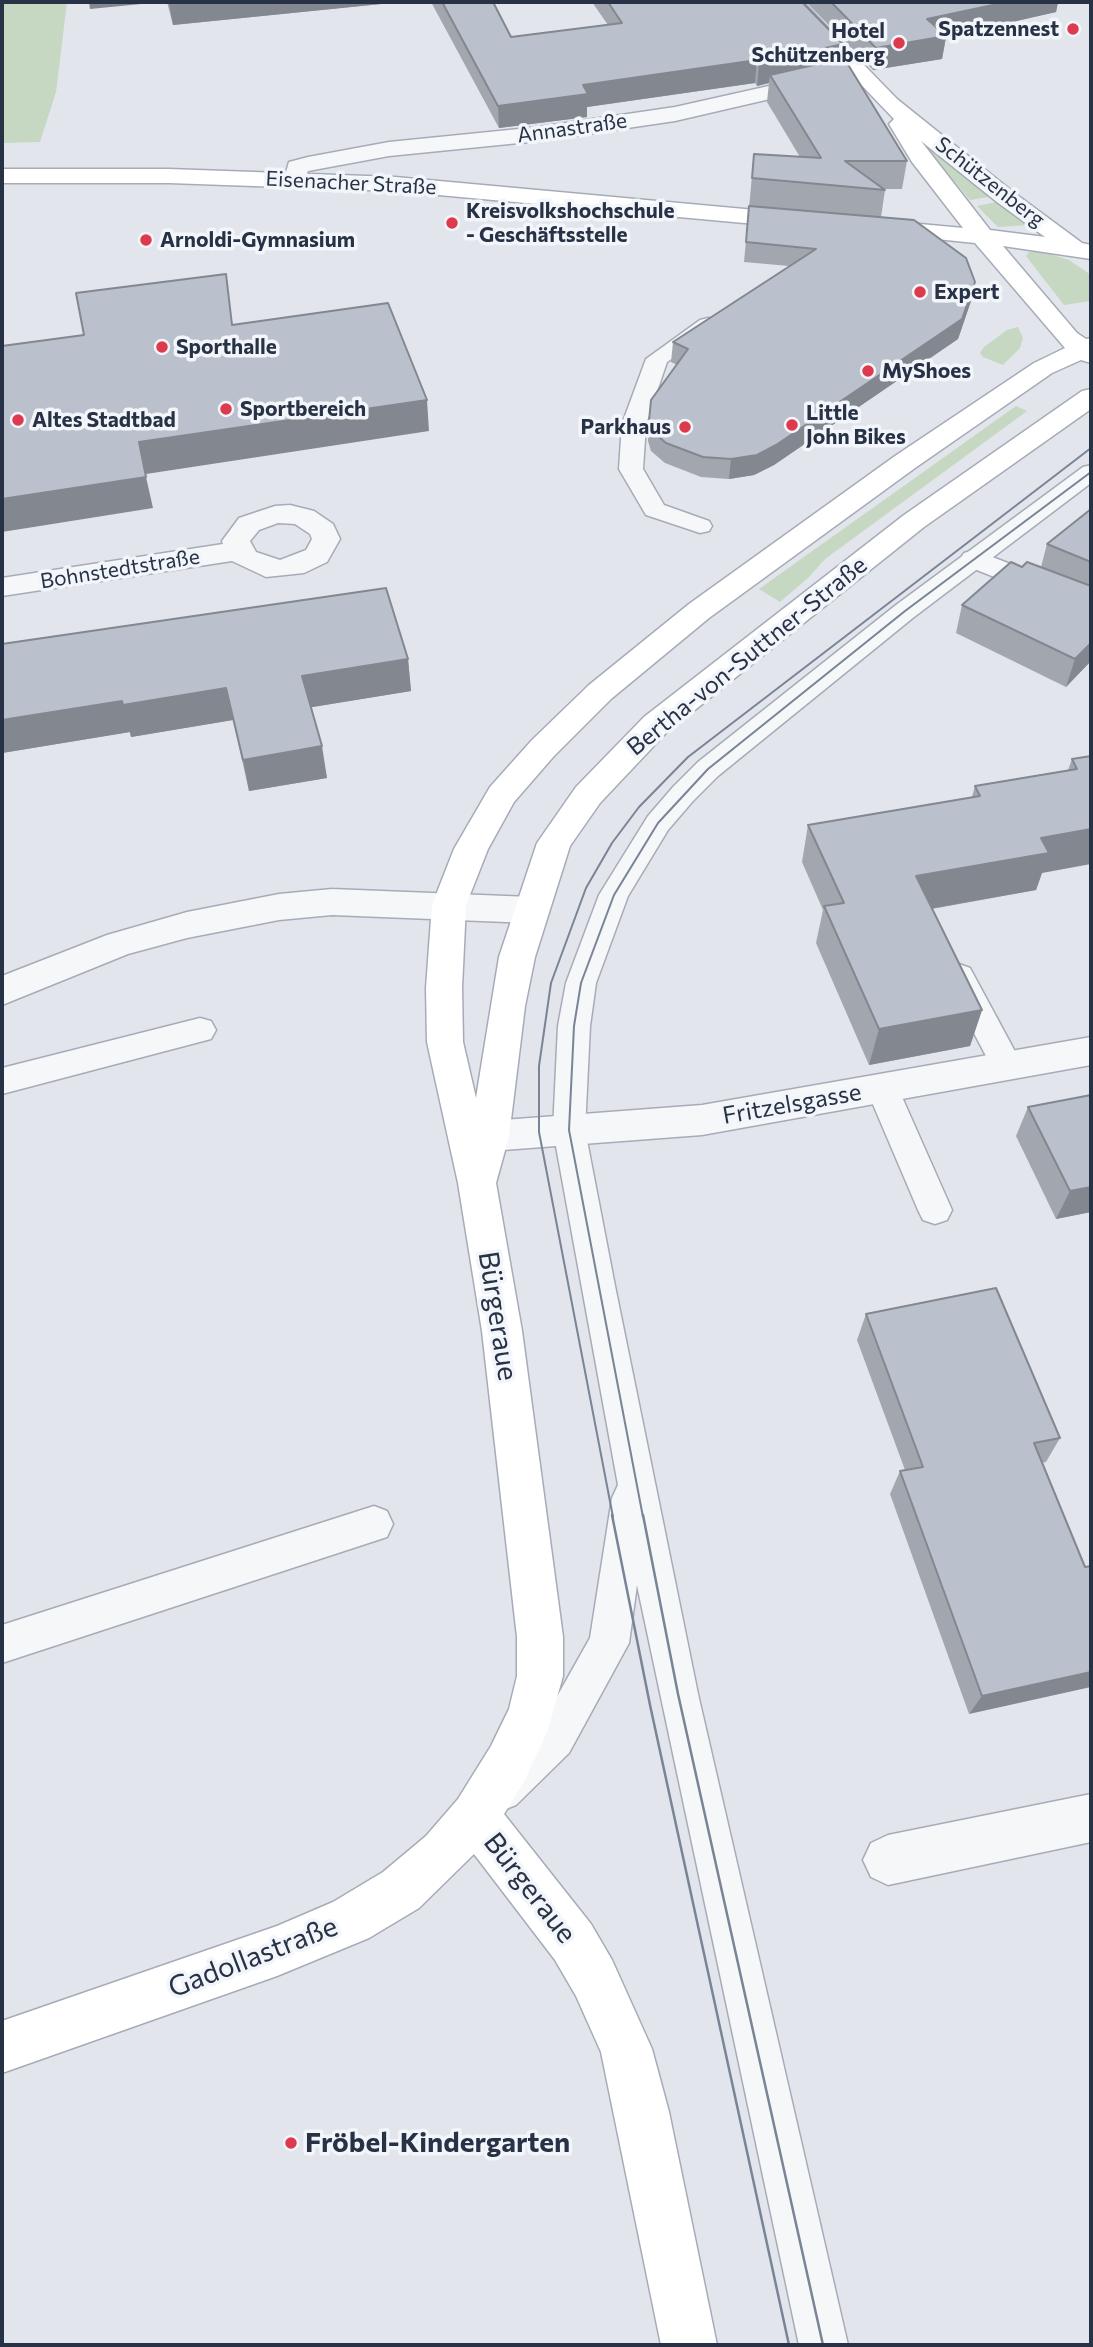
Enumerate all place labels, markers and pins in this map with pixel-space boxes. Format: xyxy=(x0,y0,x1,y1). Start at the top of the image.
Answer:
place label: Spatzennest xyxy=(938,16,1059,42)
place label: Hotel Schützenberg xyxy=(752,18,885,68)
marker: Spatzennest xyxy=(1065,21,1081,37)
marker: Hotel Schützenberg xyxy=(891,35,907,51)
place label: Kreisvolkshochschule - Geschäftsstelle xyxy=(466,198,674,248)
marker: Kreisvolkshochschule - Geschäftsstelle xyxy=(444,215,460,231)
place label: Arnoldi-Gymnasium xyxy=(160,227,355,253)
marker: Arnoldi-Gymnasium xyxy=(138,232,154,248)
place label: Expert xyxy=(934,279,999,305)
marker: Expert xyxy=(912,284,928,300)
place label: Sporthalle xyxy=(176,334,277,360)
marker: Sporthalle xyxy=(154,339,170,355)
place label: MyShoes xyxy=(882,358,971,384)
marker: MyShoes xyxy=(860,363,876,379)
place label: Sportbereich xyxy=(240,396,366,422)
place label: Little John Bikes xyxy=(806,400,906,450)
marker: Sportbereich xyxy=(218,401,234,417)
place label: Altes Stadtbad xyxy=(32,407,176,433)
marker: Altes Stadtbad xyxy=(10,412,26,428)
place label: Parkhaus xyxy=(581,414,671,440)
marker: Little John Bikes xyxy=(784,417,800,433)
marker: Parkhaus xyxy=(677,419,693,435)
place label: Fröbel-Kindergarten xyxy=(305,2126,570,2160)
marker: Fröbel-Kindergarten xyxy=(283,2135,299,2151)

